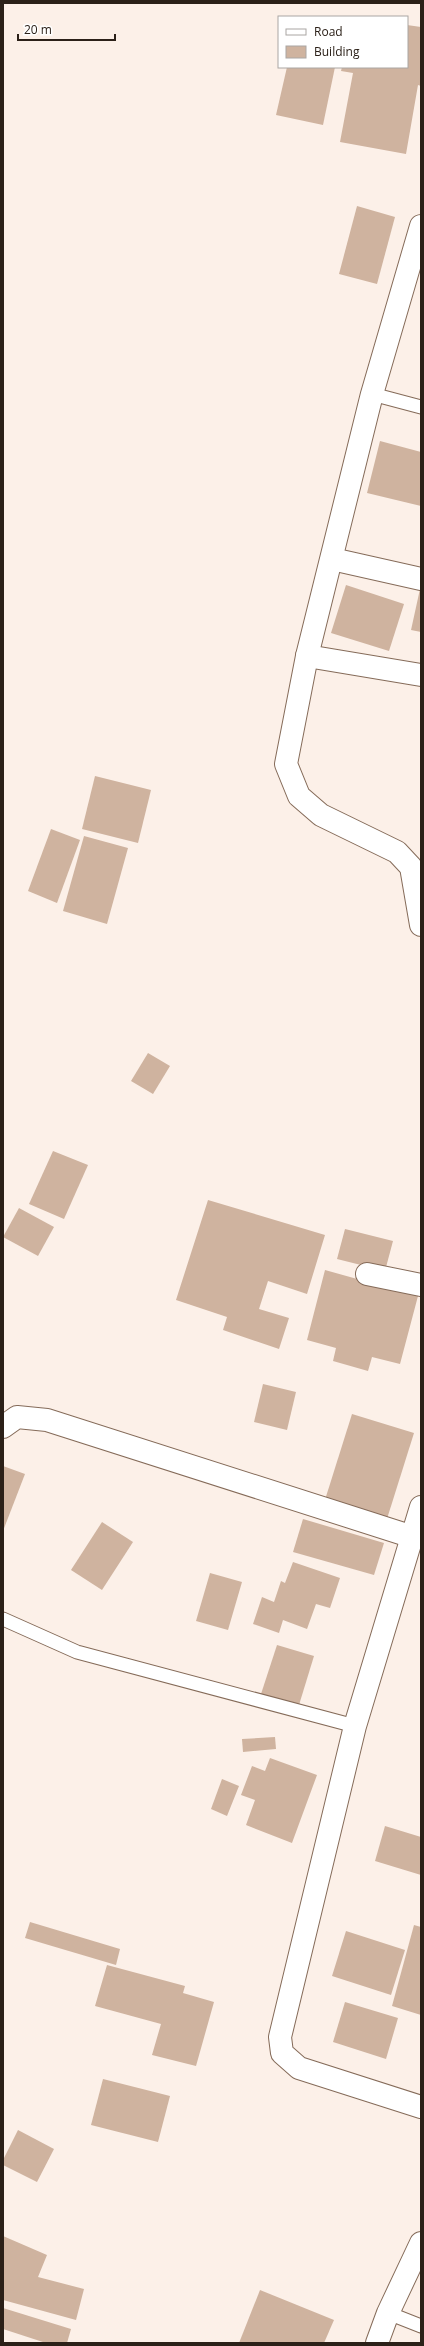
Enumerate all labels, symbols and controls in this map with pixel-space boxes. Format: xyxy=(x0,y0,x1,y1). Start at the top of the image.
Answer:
scale bar xyxy=(18,16,115,42)
legend xyxy=(278,16,408,68)
text: 20 m xyxy=(24,21,52,38)
text: Road xyxy=(314,23,343,40)
text: Building xyxy=(314,43,360,60)

